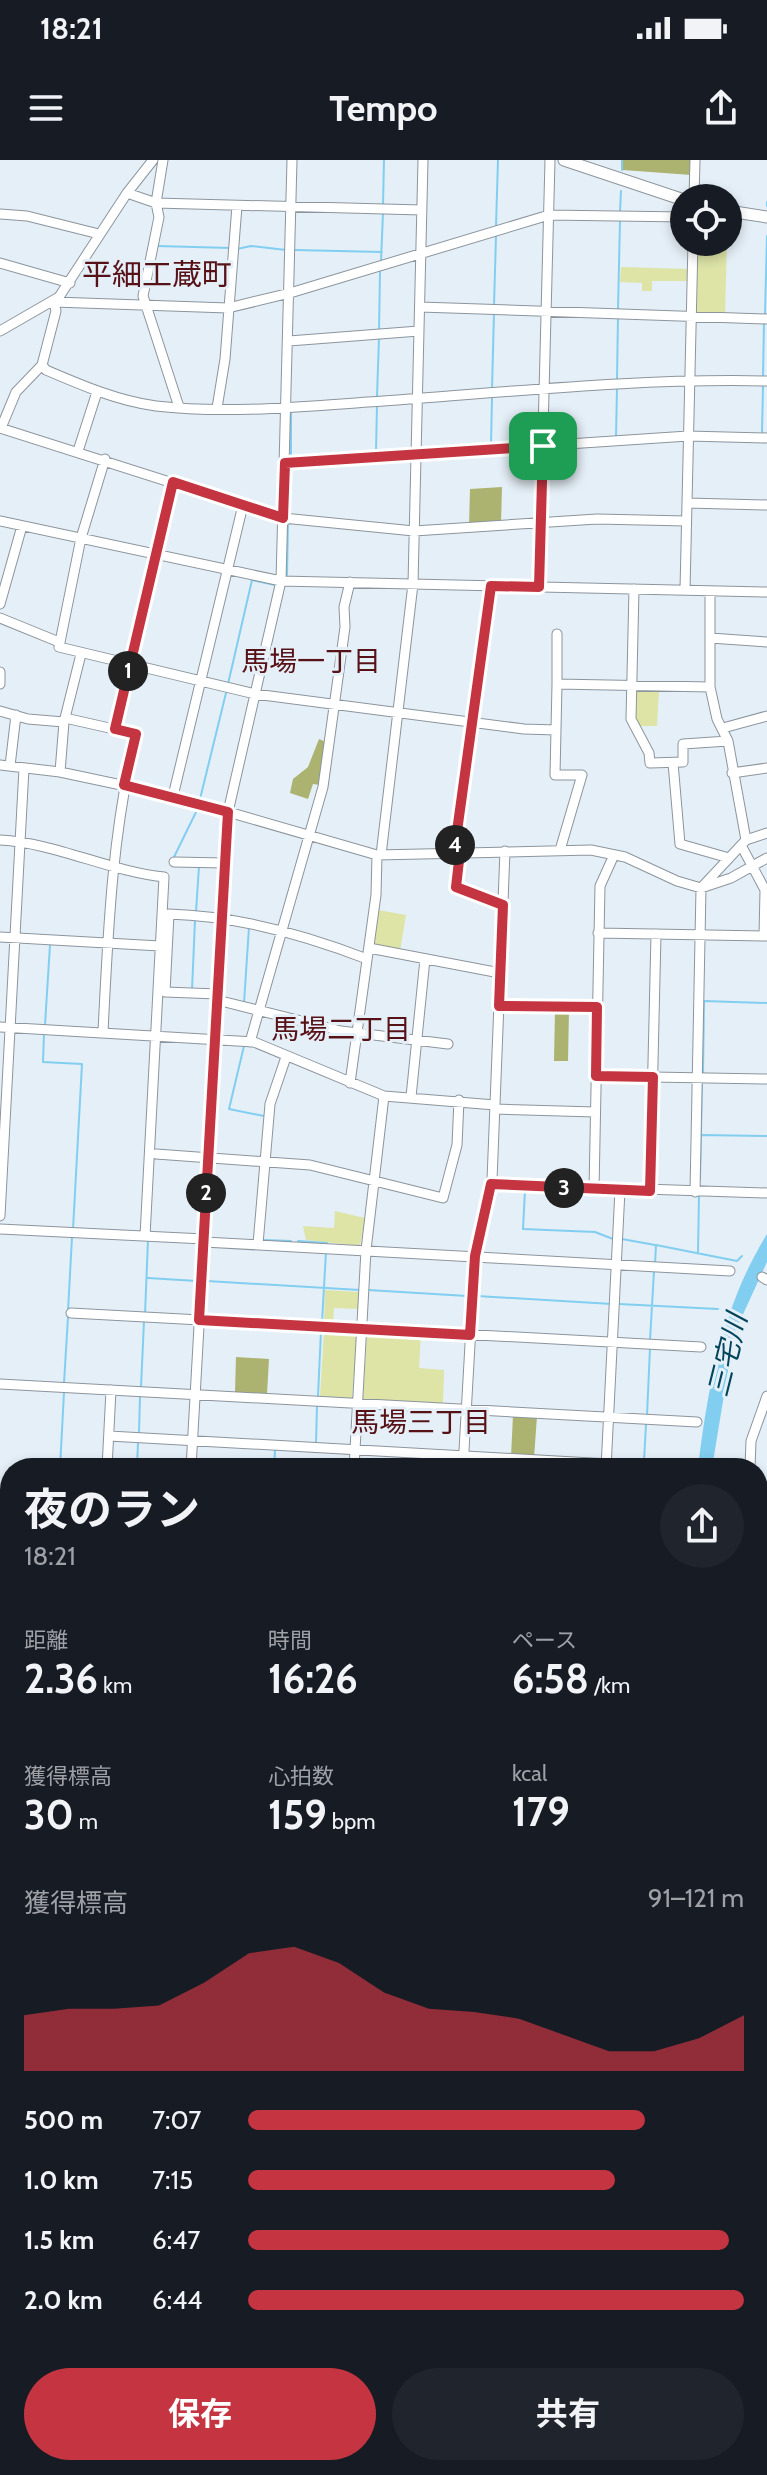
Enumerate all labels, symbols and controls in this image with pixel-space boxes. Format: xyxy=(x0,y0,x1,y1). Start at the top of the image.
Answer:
text: 18:21 xyxy=(40,10,103,47)
icon: menu xyxy=(24,86,68,130)
text: Tempo xyxy=(329,86,438,130)
icon: share xyxy=(699,86,743,130)
map controls xyxy=(670,184,742,256)
button: locate xyxy=(670,184,742,256)
district label: 平細工蔵町 xyxy=(82,256,232,293)
pin xyxy=(509,412,577,480)
icon: arrive xyxy=(521,424,565,468)
district label: 馬場一丁目 xyxy=(241,644,381,678)
pin: 1 xyxy=(108,651,148,691)
text: 1 xyxy=(124,657,132,684)
pin: 4 xyxy=(435,825,475,865)
text: 4 xyxy=(448,831,462,858)
district label: 馬場二丁目 xyxy=(271,1012,411,1046)
pin: 3 xyxy=(544,1168,584,1208)
pin: 2 xyxy=(186,1173,226,1213)
text: 3 xyxy=(558,1174,570,1201)
text: 2 xyxy=(200,1179,212,1206)
water label: 三宅川 xyxy=(700,1307,754,1400)
district label: 馬場三丁目 xyxy=(351,1405,491,1439)
text: 夜のラン xyxy=(24,1483,200,1536)
button: share xyxy=(660,1484,744,1568)
text: 18:21 xyxy=(24,1540,76,1572)
text: 距離 xyxy=(24,1627,68,1654)
text: 時間 xyxy=(268,1627,312,1654)
text: ペース xyxy=(512,1627,577,1654)
text: 2.36 xyxy=(24,1654,98,1703)
text: 16:26 xyxy=(268,1654,358,1703)
text: 6:58 xyxy=(512,1654,589,1703)
text: km xyxy=(98,1672,132,1699)
text: /km xyxy=(589,1672,630,1699)
text: kcal xyxy=(512,1760,547,1787)
text: 獲得標高 xyxy=(24,1763,112,1790)
text: 心拍数 xyxy=(268,1763,334,1790)
text: 179 xyxy=(512,1787,570,1836)
text: 30 xyxy=(24,1790,74,1839)
text: 159 xyxy=(268,1790,327,1839)
text: m xyxy=(74,1808,98,1835)
text: bpm xyxy=(327,1808,375,1835)
text: 91–121 m xyxy=(648,1882,744,1914)
text: 獲得標高 xyxy=(24,1887,128,1919)
text: 500 m xyxy=(24,2104,103,2136)
text: 7:07 xyxy=(152,2104,201,2136)
text: 1.0 km xyxy=(24,2164,99,2196)
text: 7:15 xyxy=(152,2164,193,2196)
text: 1.5 km xyxy=(24,2224,94,2256)
text: 6:47 xyxy=(152,2224,200,2256)
text: 2.0 km xyxy=(24,2284,103,2316)
text: 6:44 xyxy=(152,2284,202,2316)
button: 保存 xyxy=(24,2368,376,2460)
button: 共有 xyxy=(392,2368,744,2460)

